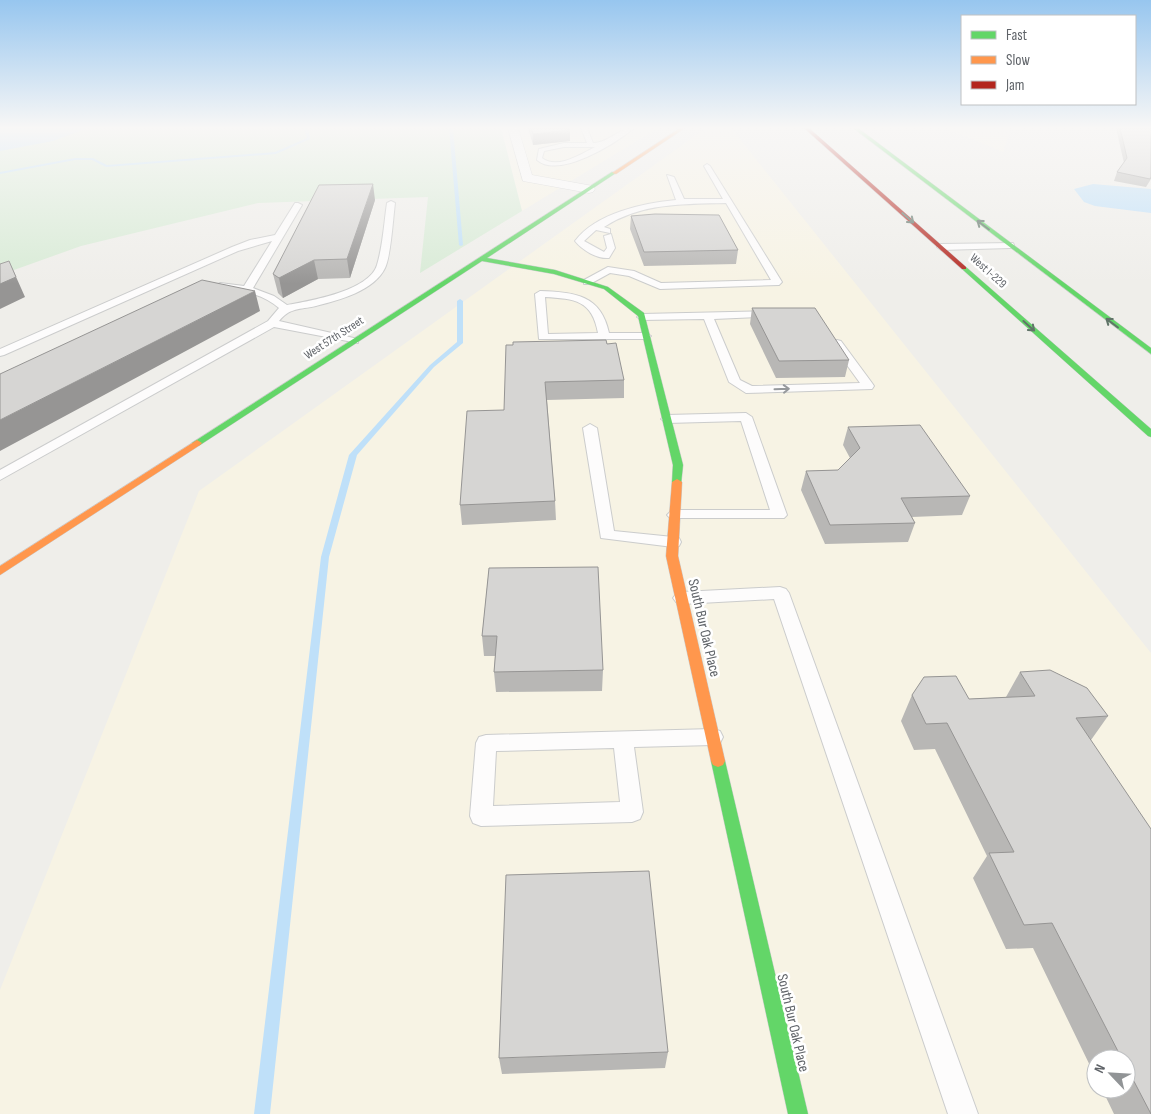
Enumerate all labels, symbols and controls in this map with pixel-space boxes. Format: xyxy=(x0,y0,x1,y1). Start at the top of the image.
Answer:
legend xyxy=(961,15,1136,105)
text: Fast xyxy=(1006,26,1028,45)
text: Slow xyxy=(1006,51,1030,70)
text: Jam xyxy=(1005,76,1024,95)
one-way arrow xyxy=(901,212,914,223)
one-way arrow xyxy=(976,219,989,230)
street label: West I-229 xyxy=(966,251,1010,291)
street label: West 57th Street xyxy=(301,313,367,363)
one-way arrow xyxy=(1106,317,1119,328)
one-way arrow xyxy=(1023,320,1036,332)
one-way arrow xyxy=(774,384,790,393)
street label: South Bur Oak Place xyxy=(684,577,724,679)
street label: South Bur Oak Place xyxy=(773,972,813,1074)
north arrow xyxy=(1086,1049,1136,1099)
text: N xyxy=(1090,1062,1109,1076)

